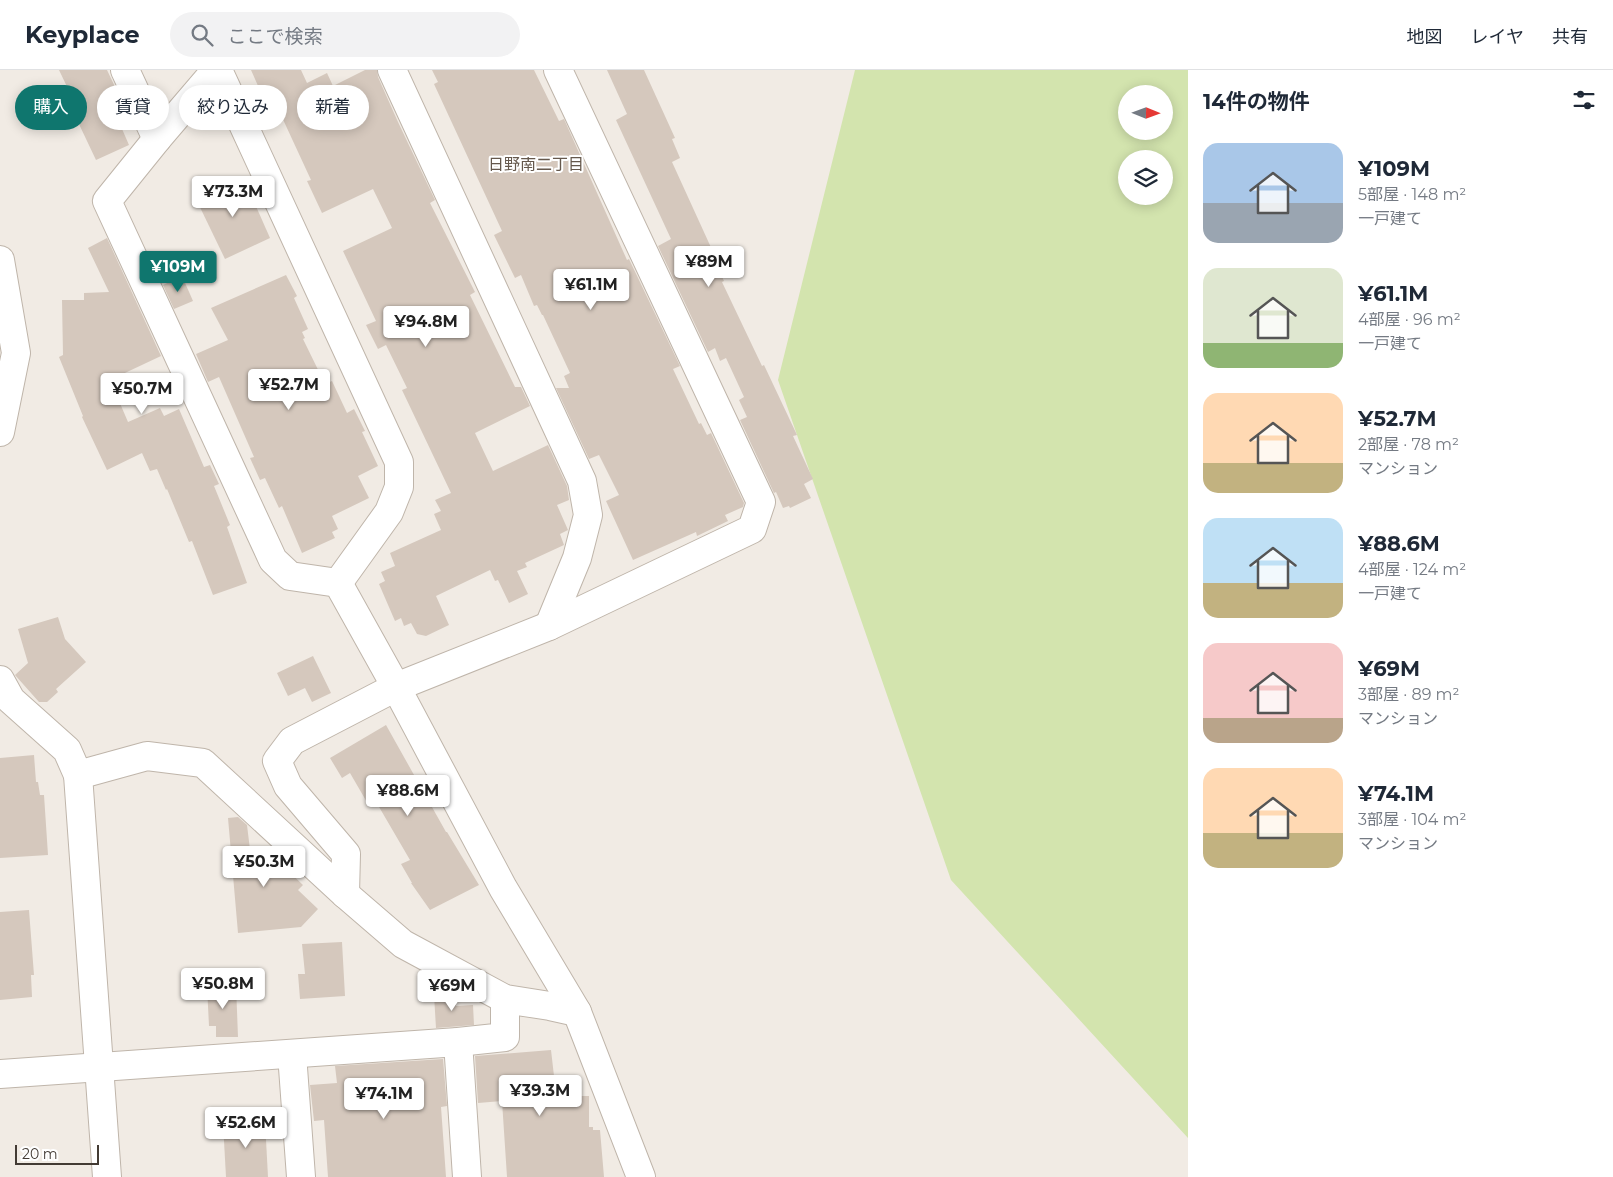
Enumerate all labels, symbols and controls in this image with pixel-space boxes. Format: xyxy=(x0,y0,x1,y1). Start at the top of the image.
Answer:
search box xyxy=(170,12,520,57)
text: Keyplace xyxy=(25,20,140,49)
icon: search xyxy=(188,21,216,49)
text: ここで検索 xyxy=(228,25,323,48)
text: 地図 xyxy=(1407,26,1443,48)
text: レイヤ xyxy=(1471,26,1524,48)
text: 共有 xyxy=(1552,26,1588,48)
chip: 購入 xyxy=(15,85,87,130)
chip: 賃貸 xyxy=(97,85,169,130)
chip: 絞り込み xyxy=(179,85,287,130)
chip: 新着 xyxy=(297,85,369,130)
north arrow xyxy=(1118,85,1172,140)
map controls xyxy=(1118,85,1173,205)
icon: filters xyxy=(1570,86,1598,114)
text: 14件の物件 xyxy=(1203,89,1310,114)
button: layers xyxy=(1118,150,1173,205)
district label: 日野南二丁目 xyxy=(488,155,584,174)
text: ¥109M xyxy=(1358,156,1430,181)
icon: home xyxy=(1243,163,1303,223)
pin: ¥73.3M xyxy=(192,176,274,218)
text: ¥73.3M xyxy=(203,182,263,201)
text: 5部屋 · 148 m² xyxy=(1358,185,1466,204)
text: 一戸建て xyxy=(1358,209,1422,228)
pin: ¥89M xyxy=(679,246,739,288)
pin: ¥109M xyxy=(143,250,213,293)
text: ¥89M xyxy=(685,252,733,271)
text: ¥109M xyxy=(151,257,205,276)
pin: ¥61.1M xyxy=(550,268,632,311)
text: ¥61.1M xyxy=(564,275,618,294)
text: ¥61.1M xyxy=(1358,281,1428,306)
icon: home xyxy=(1243,288,1303,348)
pin: ¥94.8M xyxy=(385,306,467,348)
text: 4部屋 · 96 m² xyxy=(1358,310,1461,329)
text: ¥94.8M xyxy=(394,312,458,331)
text: 一戸建て xyxy=(1358,334,1422,353)
pin: ¥52.7M xyxy=(248,368,330,411)
pin: ¥50.7M xyxy=(101,372,183,415)
text: ¥52.7M xyxy=(259,375,319,394)
text: ¥50.7M xyxy=(111,379,173,398)
text: ¥52.7M xyxy=(1358,406,1437,431)
icon: home xyxy=(1243,413,1303,473)
text: 2部屋 · 78 m² xyxy=(1358,435,1459,454)
text: マンション xyxy=(1358,459,1438,478)
text: ¥88.6M xyxy=(1358,531,1440,556)
icon: home xyxy=(1243,538,1303,598)
text: 4部屋 · 124 m² xyxy=(1358,560,1466,579)
text: 一戸建て xyxy=(1358,584,1422,603)
text: ¥69M xyxy=(1358,656,1420,681)
icon: home xyxy=(1243,663,1303,723)
text: 3部屋 · 89 m² xyxy=(1358,685,1459,704)
text: マンション xyxy=(1358,709,1438,728)
pin: ¥88.6M xyxy=(367,774,449,817)
text: ¥88.6M xyxy=(377,781,439,800)
text: ¥74.1M xyxy=(1358,781,1434,806)
icon: home xyxy=(1243,788,1303,848)
text: 3部屋 · 104 m² xyxy=(1358,810,1466,829)
text: マンション xyxy=(1358,834,1438,853)
pin: ¥50.3M xyxy=(223,846,305,888)
text: ¥50.3M xyxy=(233,852,295,871)
pin: ¥50.8M xyxy=(182,968,264,1010)
pin: ¥69M xyxy=(422,970,482,1012)
text: ¥50.8M xyxy=(192,974,254,993)
text: ¥69M xyxy=(428,976,476,995)
pin: ¥39.3M xyxy=(499,1074,581,1117)
pin: ¥74.1M xyxy=(343,1078,425,1120)
text: ¥39.3M xyxy=(510,1081,570,1100)
text: ¥74.1M xyxy=(355,1084,413,1103)
pin: ¥52.6M xyxy=(205,1106,287,1149)
text: ¥52.6M xyxy=(216,1113,276,1132)
scale bar xyxy=(15,1142,99,1165)
text: 20 m xyxy=(22,1145,58,1163)

